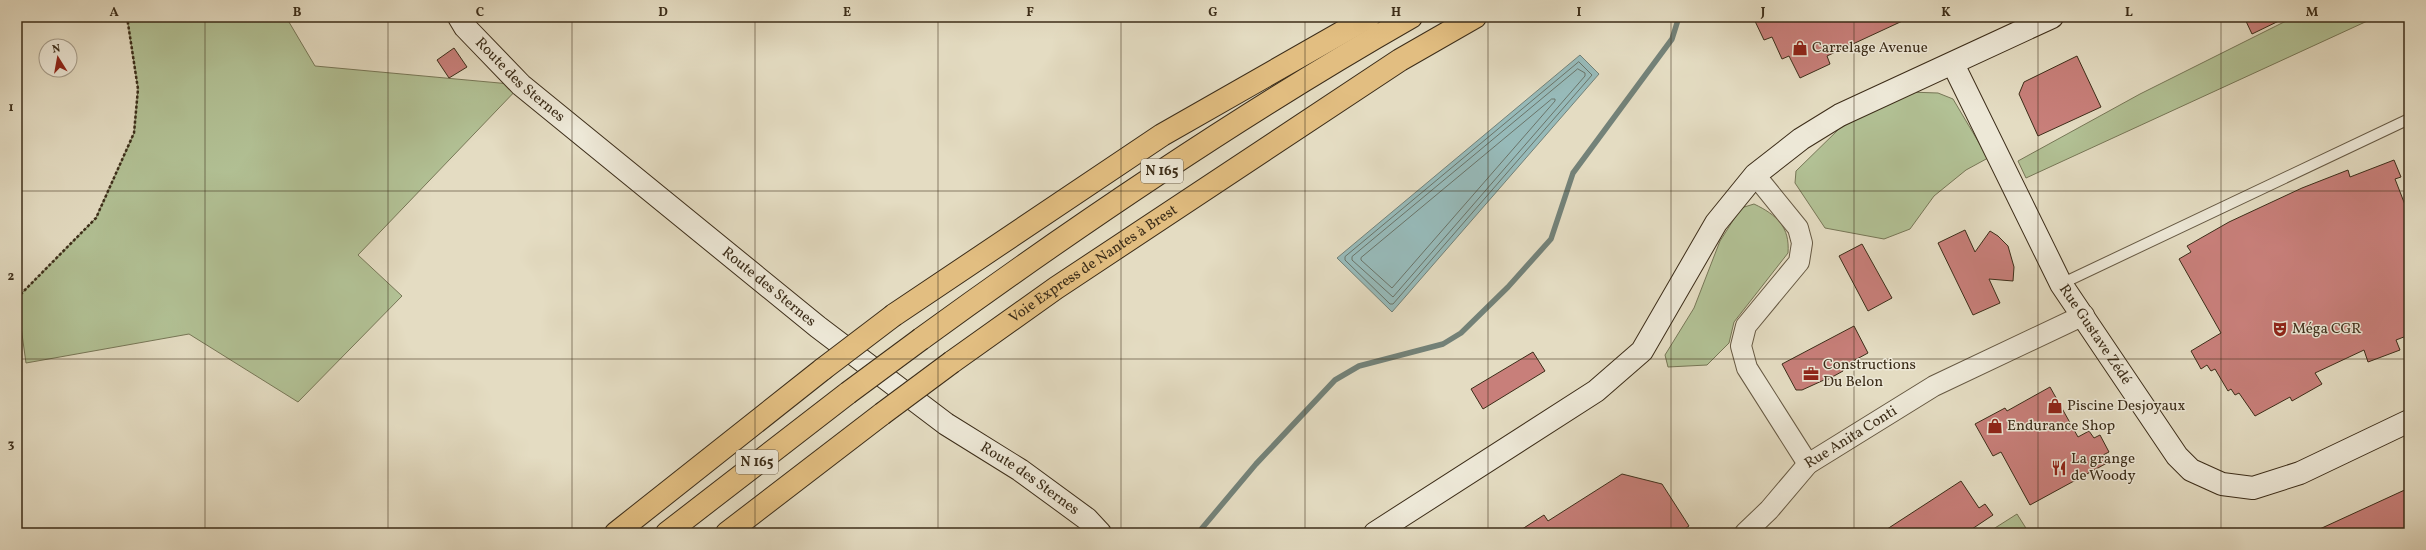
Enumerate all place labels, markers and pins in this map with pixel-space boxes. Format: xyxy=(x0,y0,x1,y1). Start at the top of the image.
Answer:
place label: Carrelage Avenue xyxy=(1812,38,1928,59)
shop icon: Carrelage Avenue xyxy=(1791,39,1809,57)
place label: Méga CGR xyxy=(2292,319,2362,340)
theatre icon: Méga CGR xyxy=(2271,320,2289,338)
place label: Constructions Du Belon xyxy=(1823,355,1916,393)
office icon: Constructions Du Belon xyxy=(1802,365,1820,383)
place label: Piscine Desjoyaux xyxy=(2067,396,2186,417)
shop icon: Piscine Desjoyaux xyxy=(2046,397,2064,415)
place label: Endurance Shop xyxy=(2007,416,2115,437)
shop icon: Endurance Shop xyxy=(1986,417,2004,435)
place label: La grange de Woody xyxy=(2071,449,2136,487)
restaurant icon: La grange de Woody xyxy=(2050,459,2068,477)

